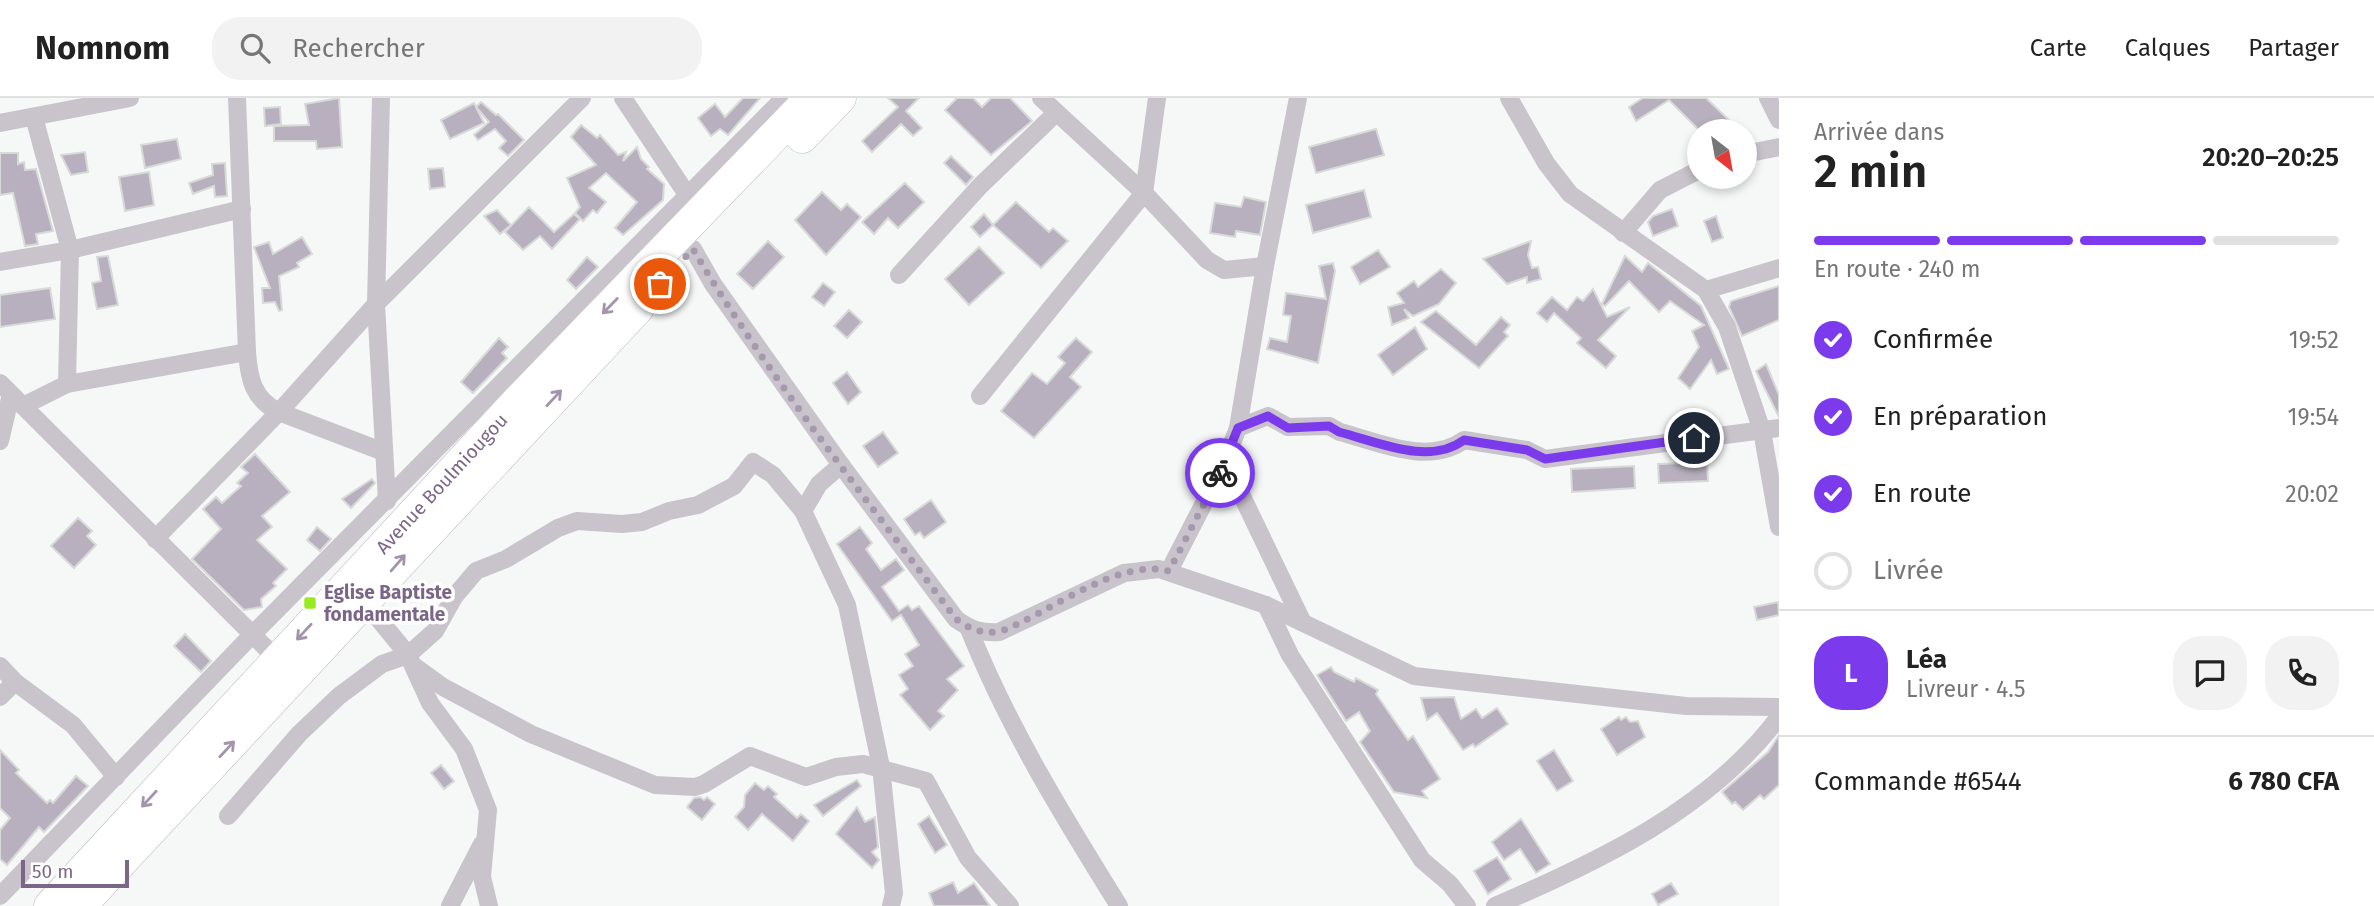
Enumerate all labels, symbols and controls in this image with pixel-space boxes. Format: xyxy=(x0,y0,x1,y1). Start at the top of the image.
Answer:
search box xyxy=(212,17,702,80)
text: Nomnom xyxy=(35,28,170,68)
icon: search xyxy=(236,29,274,67)
text: Rechercher xyxy=(292,33,425,64)
text: Carte xyxy=(2030,34,2087,62)
text: Calques xyxy=(2125,34,2210,62)
text: Partager xyxy=(2248,34,2339,62)
text: Arrivée dans xyxy=(1814,118,1944,146)
north arrow xyxy=(1687,119,1757,189)
map controls xyxy=(1687,119,1757,189)
text: 20:20–20:25 xyxy=(2202,142,2339,173)
text: 2 min xyxy=(1814,144,1927,199)
pin xyxy=(630,254,690,314)
text: En route · 240 m xyxy=(1814,255,1981,283)
icon: bag xyxy=(641,265,679,303)
one-way arrow xyxy=(602,297,619,314)
icon: check xyxy=(1814,321,1852,359)
text: Confirmée xyxy=(1873,324,1993,355)
text: 19:52 xyxy=(2289,326,2339,354)
one-way arrow xyxy=(546,390,563,407)
icon: check xyxy=(1814,398,1852,436)
text: En préparation xyxy=(1873,401,2047,432)
text: 19:54 xyxy=(2288,403,2339,431)
pin xyxy=(1664,408,1724,468)
street label: Avenue Boulmiougou xyxy=(371,409,512,559)
icon: home xyxy=(1675,419,1713,457)
courier xyxy=(1185,438,1255,508)
icon: bike xyxy=(1201,454,1239,492)
icon: check xyxy=(1814,475,1852,513)
text: En route xyxy=(1873,478,1972,509)
text: 20:02 xyxy=(2285,480,2339,508)
one-way arrow xyxy=(390,555,406,573)
text: Livrée xyxy=(1873,555,1944,586)
place label: Eglise Baptiste fondamentale xyxy=(324,581,452,626)
marker: Eglise Baptiste fondamentale xyxy=(302,595,318,611)
one-way arrow xyxy=(295,623,312,640)
button: chat xyxy=(2173,636,2247,710)
button: phone xyxy=(2265,636,2339,710)
text: Léa xyxy=(1906,644,1947,675)
text: L xyxy=(1844,658,1858,689)
text: Livreur · 4.5 xyxy=(1906,675,2025,703)
one-way arrow xyxy=(218,740,235,758)
text: Commande #6544 xyxy=(1814,766,2022,797)
text: 6 780 CFA xyxy=(2228,766,2339,797)
one-way arrow xyxy=(141,790,158,807)
scale bar xyxy=(21,857,130,889)
text: 50 m xyxy=(32,860,73,883)

